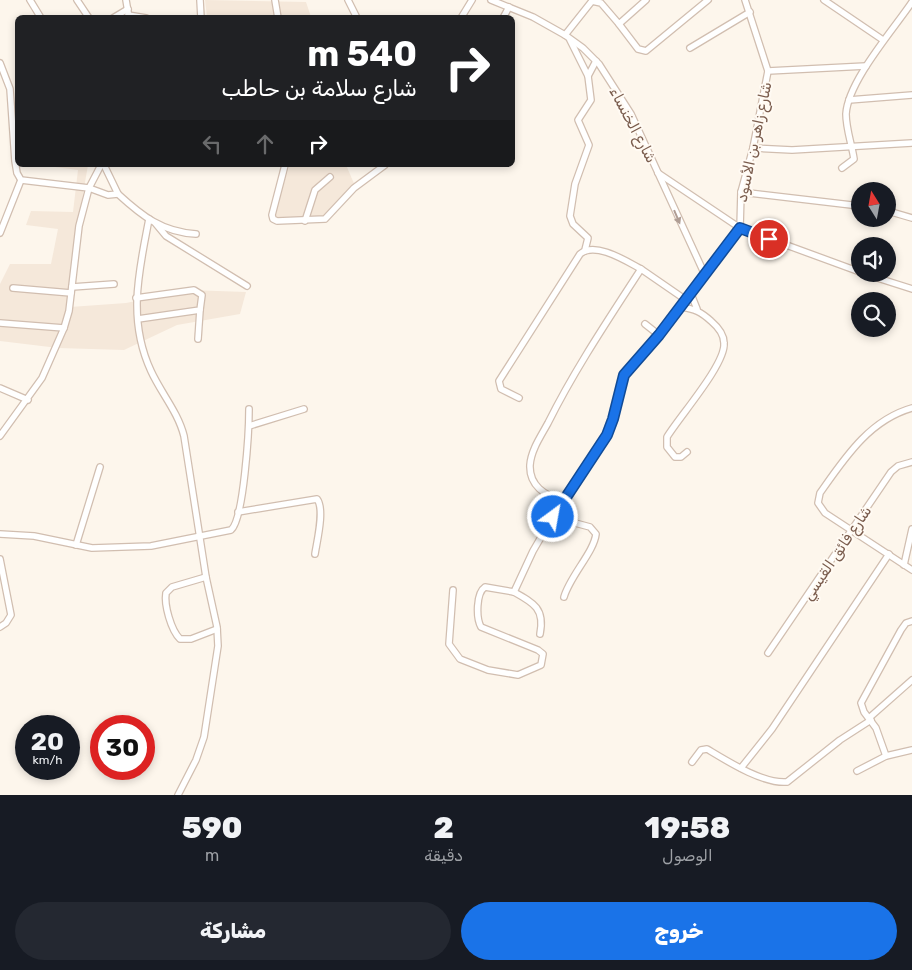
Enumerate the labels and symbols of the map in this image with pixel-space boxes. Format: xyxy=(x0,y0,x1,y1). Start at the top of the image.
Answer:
street label: شارع زاهر بن الأسود xyxy=(732,80,778,204)
street label: شارع الخنساء xyxy=(604,84,660,167)
north arrow xyxy=(851,182,896,228)
one-way arrow xyxy=(674,210,682,224)
pin xyxy=(748,218,790,260)
position arrow xyxy=(526,490,578,542)
street label: شارع فائق القيسي xyxy=(799,502,878,605)
speed limit sign: 30 xyxy=(90,715,155,780)

